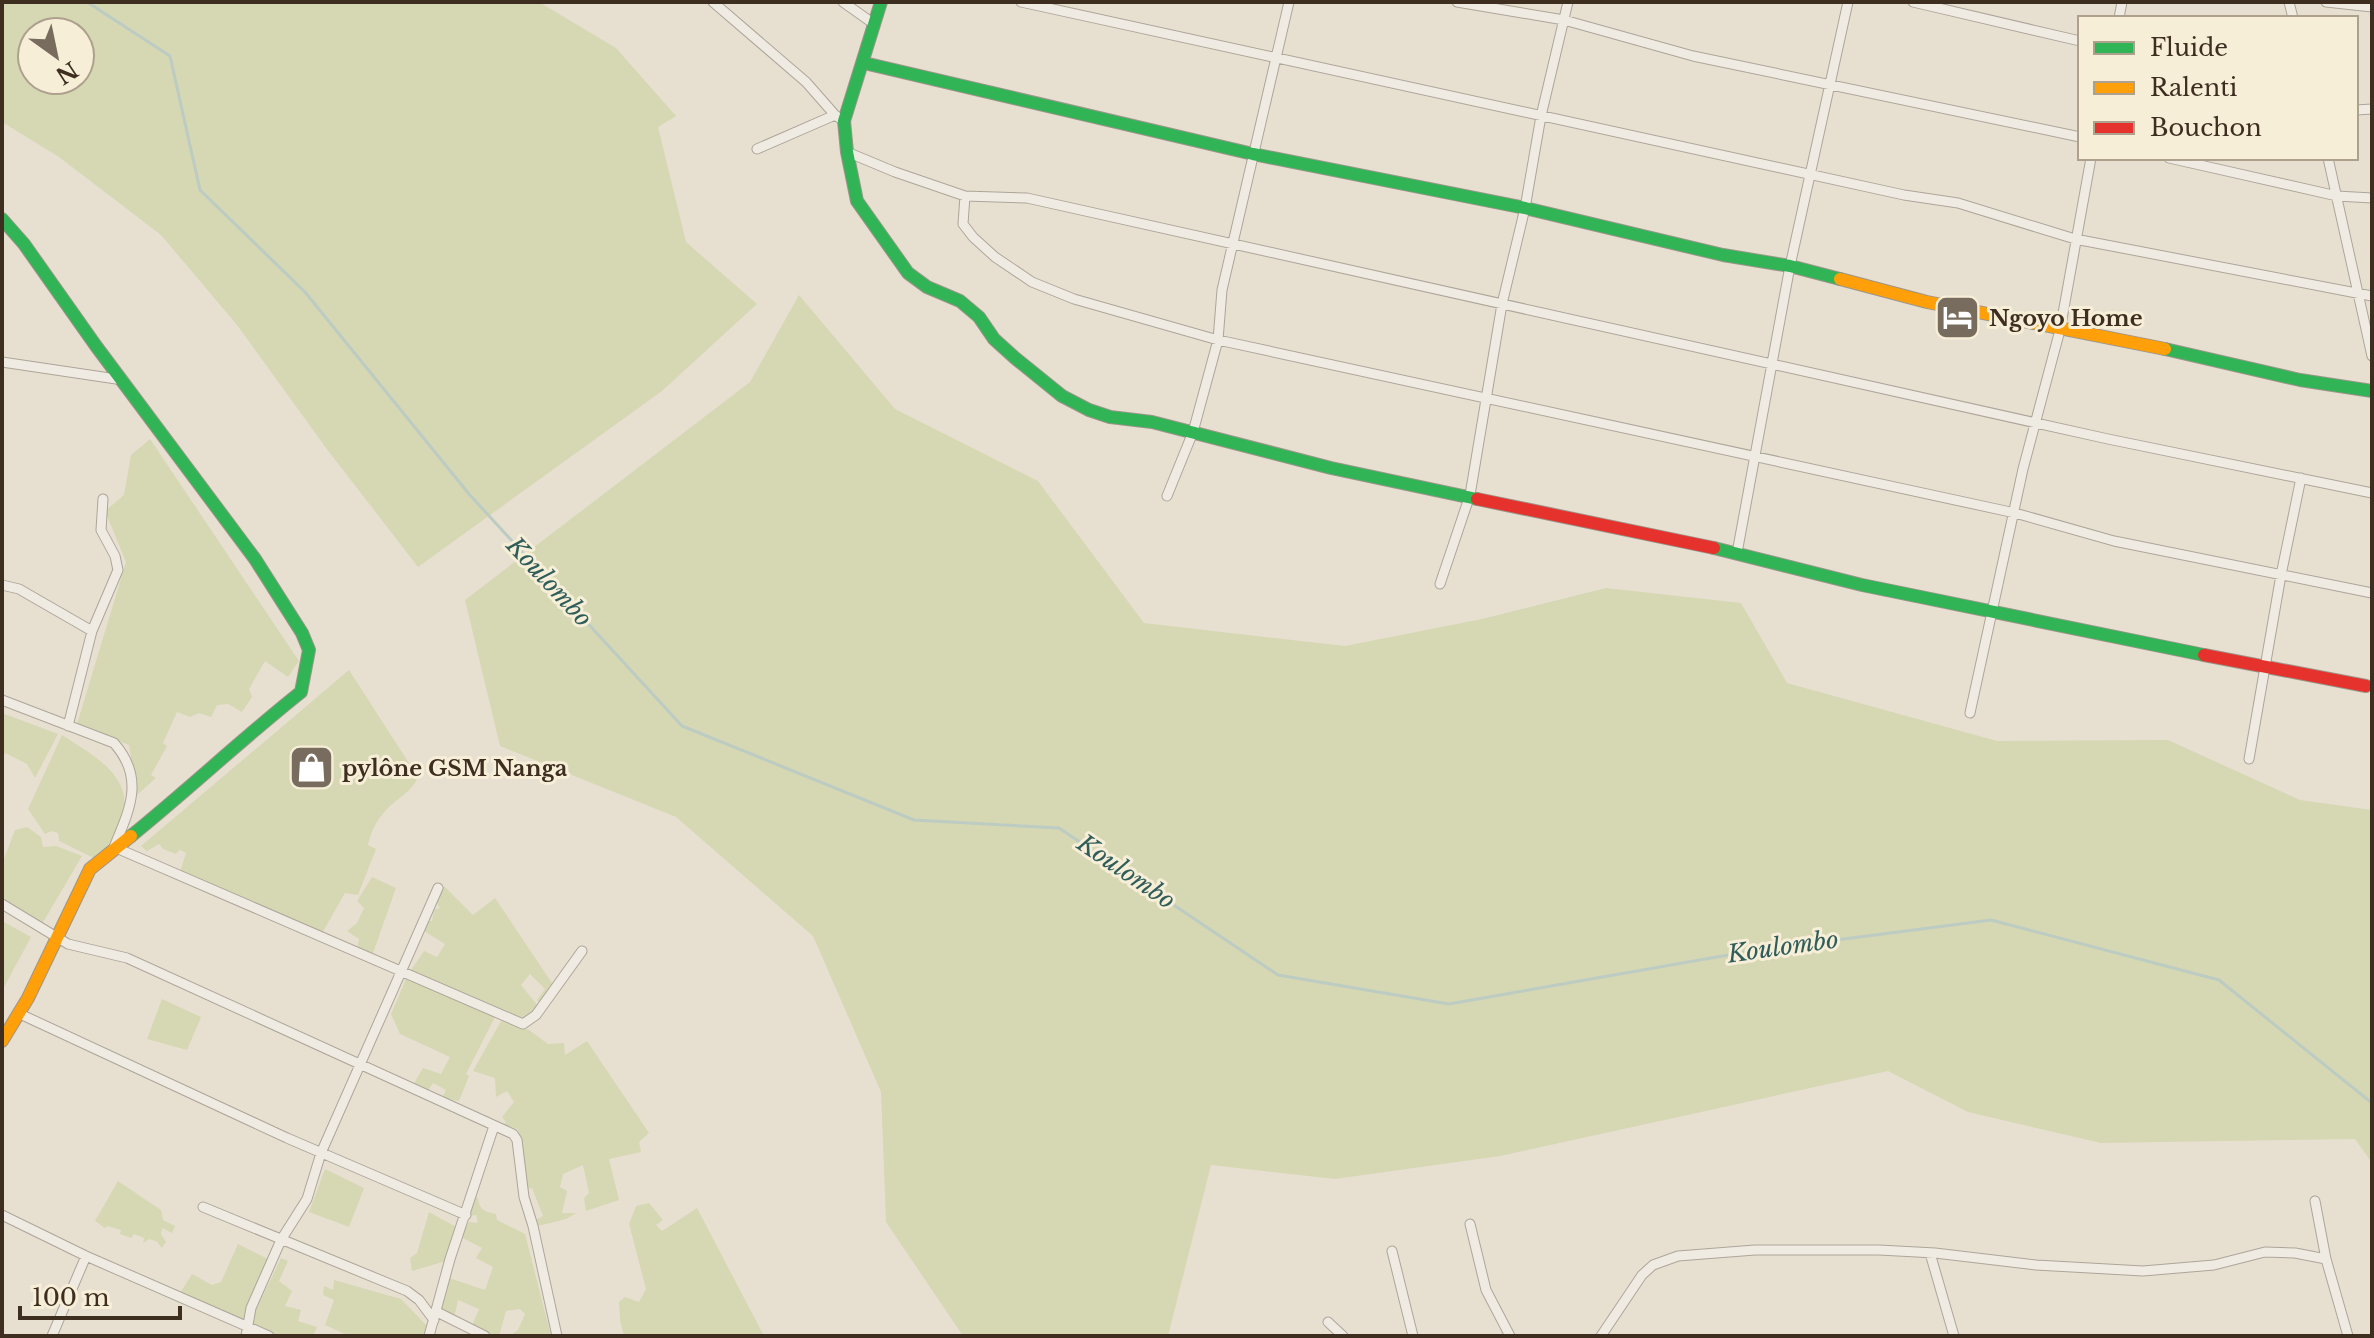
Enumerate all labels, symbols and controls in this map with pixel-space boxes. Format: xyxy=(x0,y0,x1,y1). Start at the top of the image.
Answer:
north arrow xyxy=(16,16,96,96)
legend xyxy=(2078,16,2358,160)
text: Fluide xyxy=(2150,33,2228,62)
text: N xyxy=(50,55,83,89)
text: Ralenti xyxy=(2150,73,2238,102)
text: Bouchon xyxy=(2150,113,2262,142)
hotel icon: Ngoyo Home xyxy=(1934,294,1982,342)
place label: Ngoyo Home xyxy=(1989,305,2143,332)
water label: Koulombo xyxy=(500,530,598,632)
shop icon: pylône GSM Nanga xyxy=(287,744,335,792)
place label: pylône GSM Nanga xyxy=(342,755,568,782)
water label: Koulombo xyxy=(1071,828,1181,915)
water label: Koulombo xyxy=(1725,924,1840,969)
scale bar xyxy=(20,1270,180,1320)
text: 100 m xyxy=(32,1283,110,1312)

